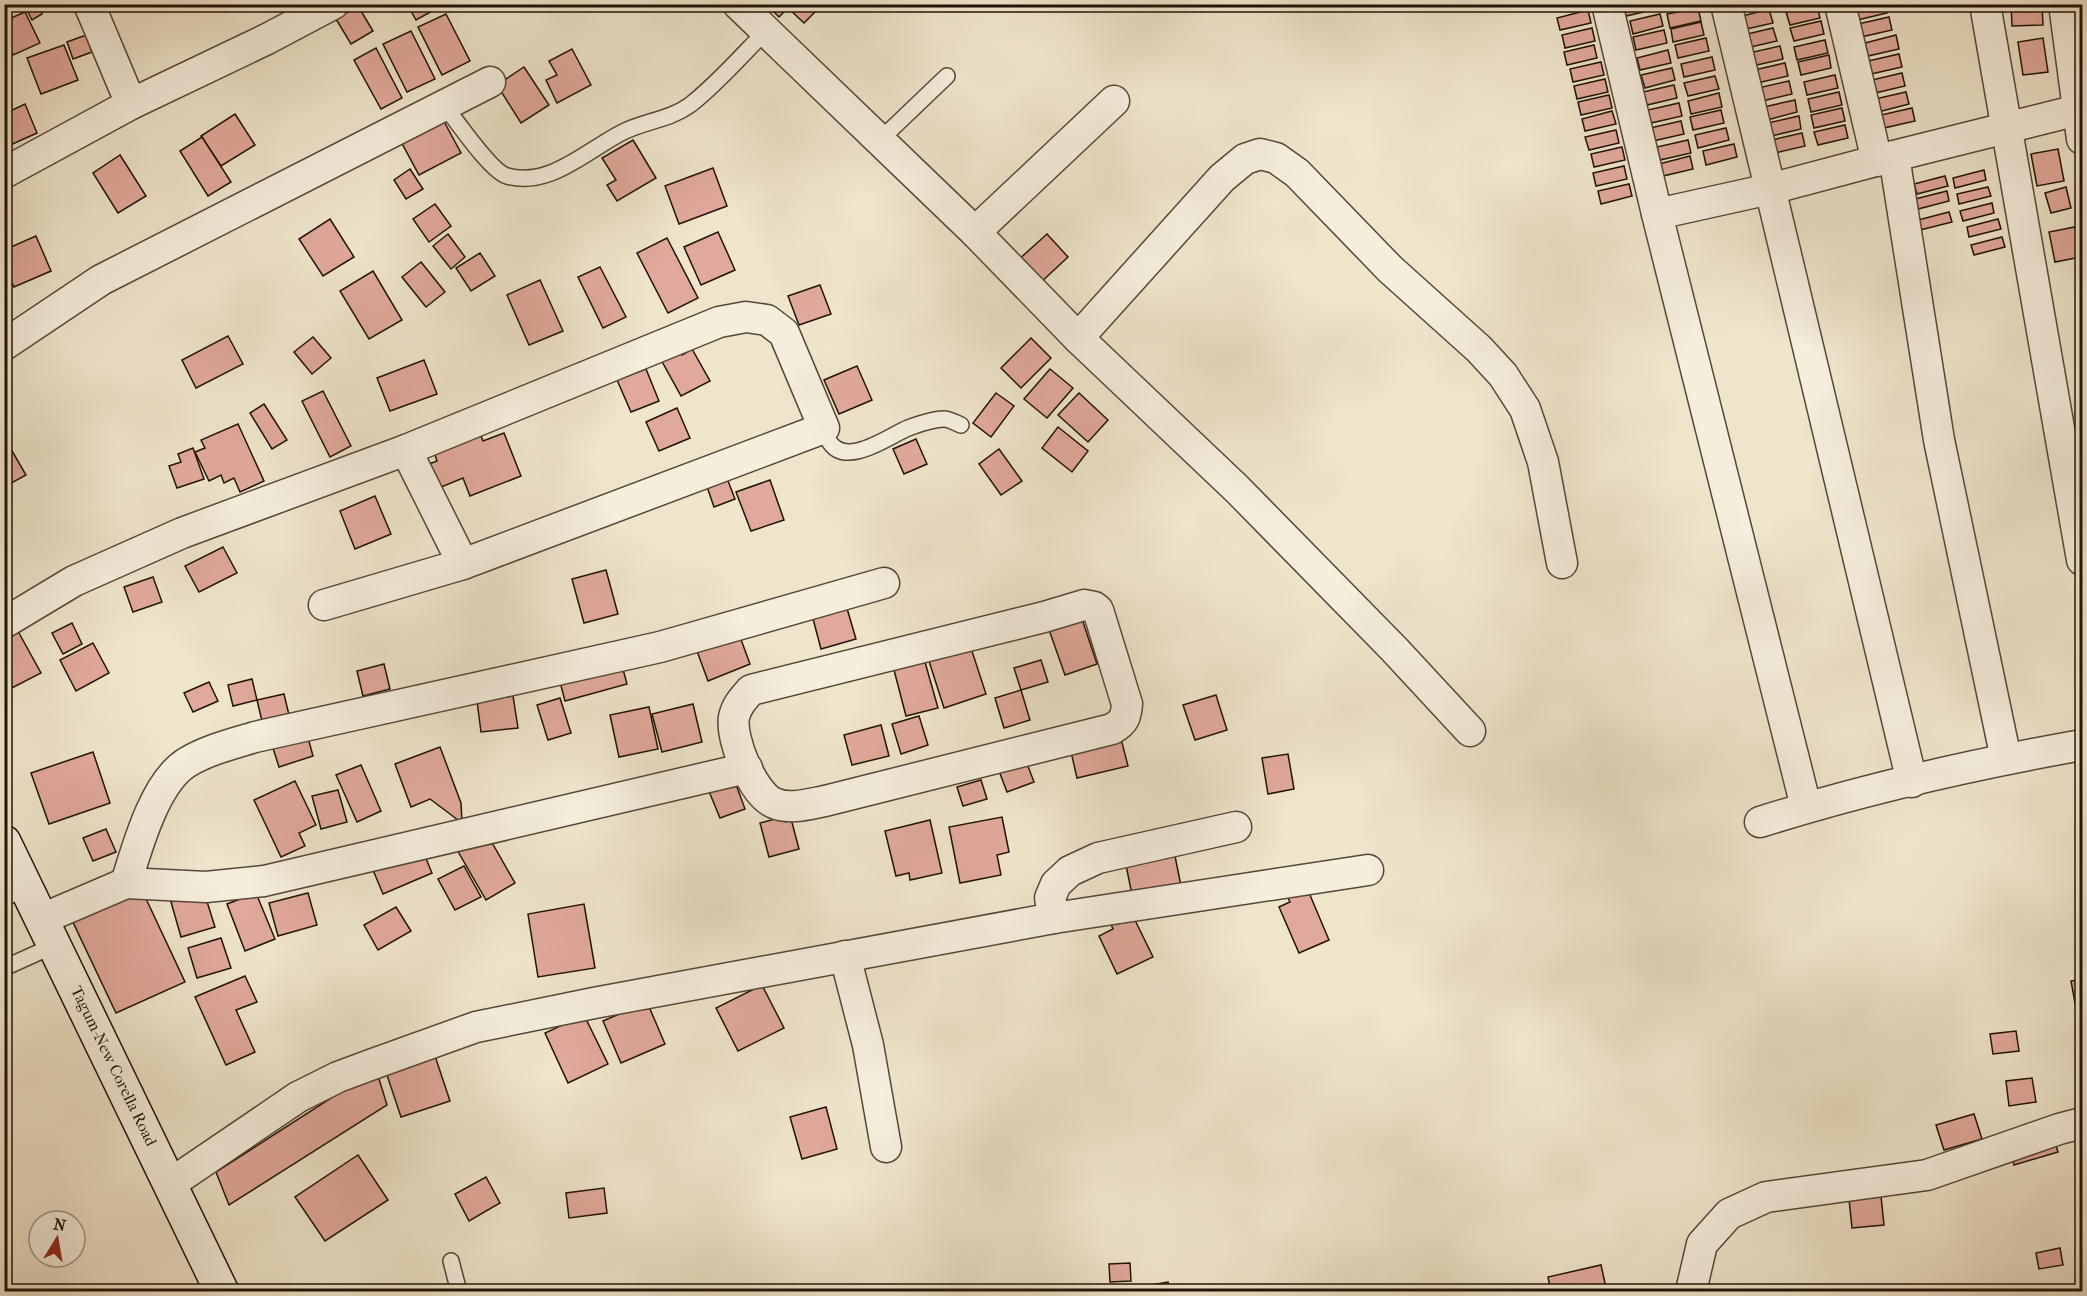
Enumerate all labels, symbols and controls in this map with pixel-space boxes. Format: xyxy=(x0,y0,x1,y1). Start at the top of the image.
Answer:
street label: Tagum-New Corella Road xyxy=(67,983,161,1149)
north arrow xyxy=(27,1209,87,1269)
text: N xyxy=(52,1214,68,1235)

